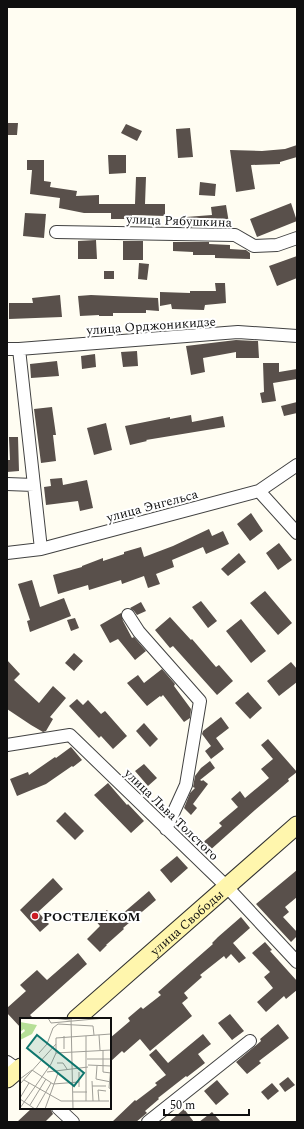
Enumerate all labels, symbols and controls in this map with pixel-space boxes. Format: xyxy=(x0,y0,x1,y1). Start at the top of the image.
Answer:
street label: улица Рябушкина xyxy=(125,209,233,233)
street label: улица Орджоникидзе xyxy=(85,311,216,341)
street label: улица Энгельса xyxy=(103,484,201,528)
street label: улица Льва Толстого xyxy=(119,763,223,865)
street label: улица Свободы xyxy=(145,885,228,961)
place label: РОСТЕЛЕКОМ xyxy=(43,907,141,927)
marker: РОСТЕЛЕКОМ xyxy=(30,911,40,921)
inset map xyxy=(20,1018,111,1109)
scale bar xyxy=(164,1091,249,1117)
text: 50 m xyxy=(170,1096,195,1115)

